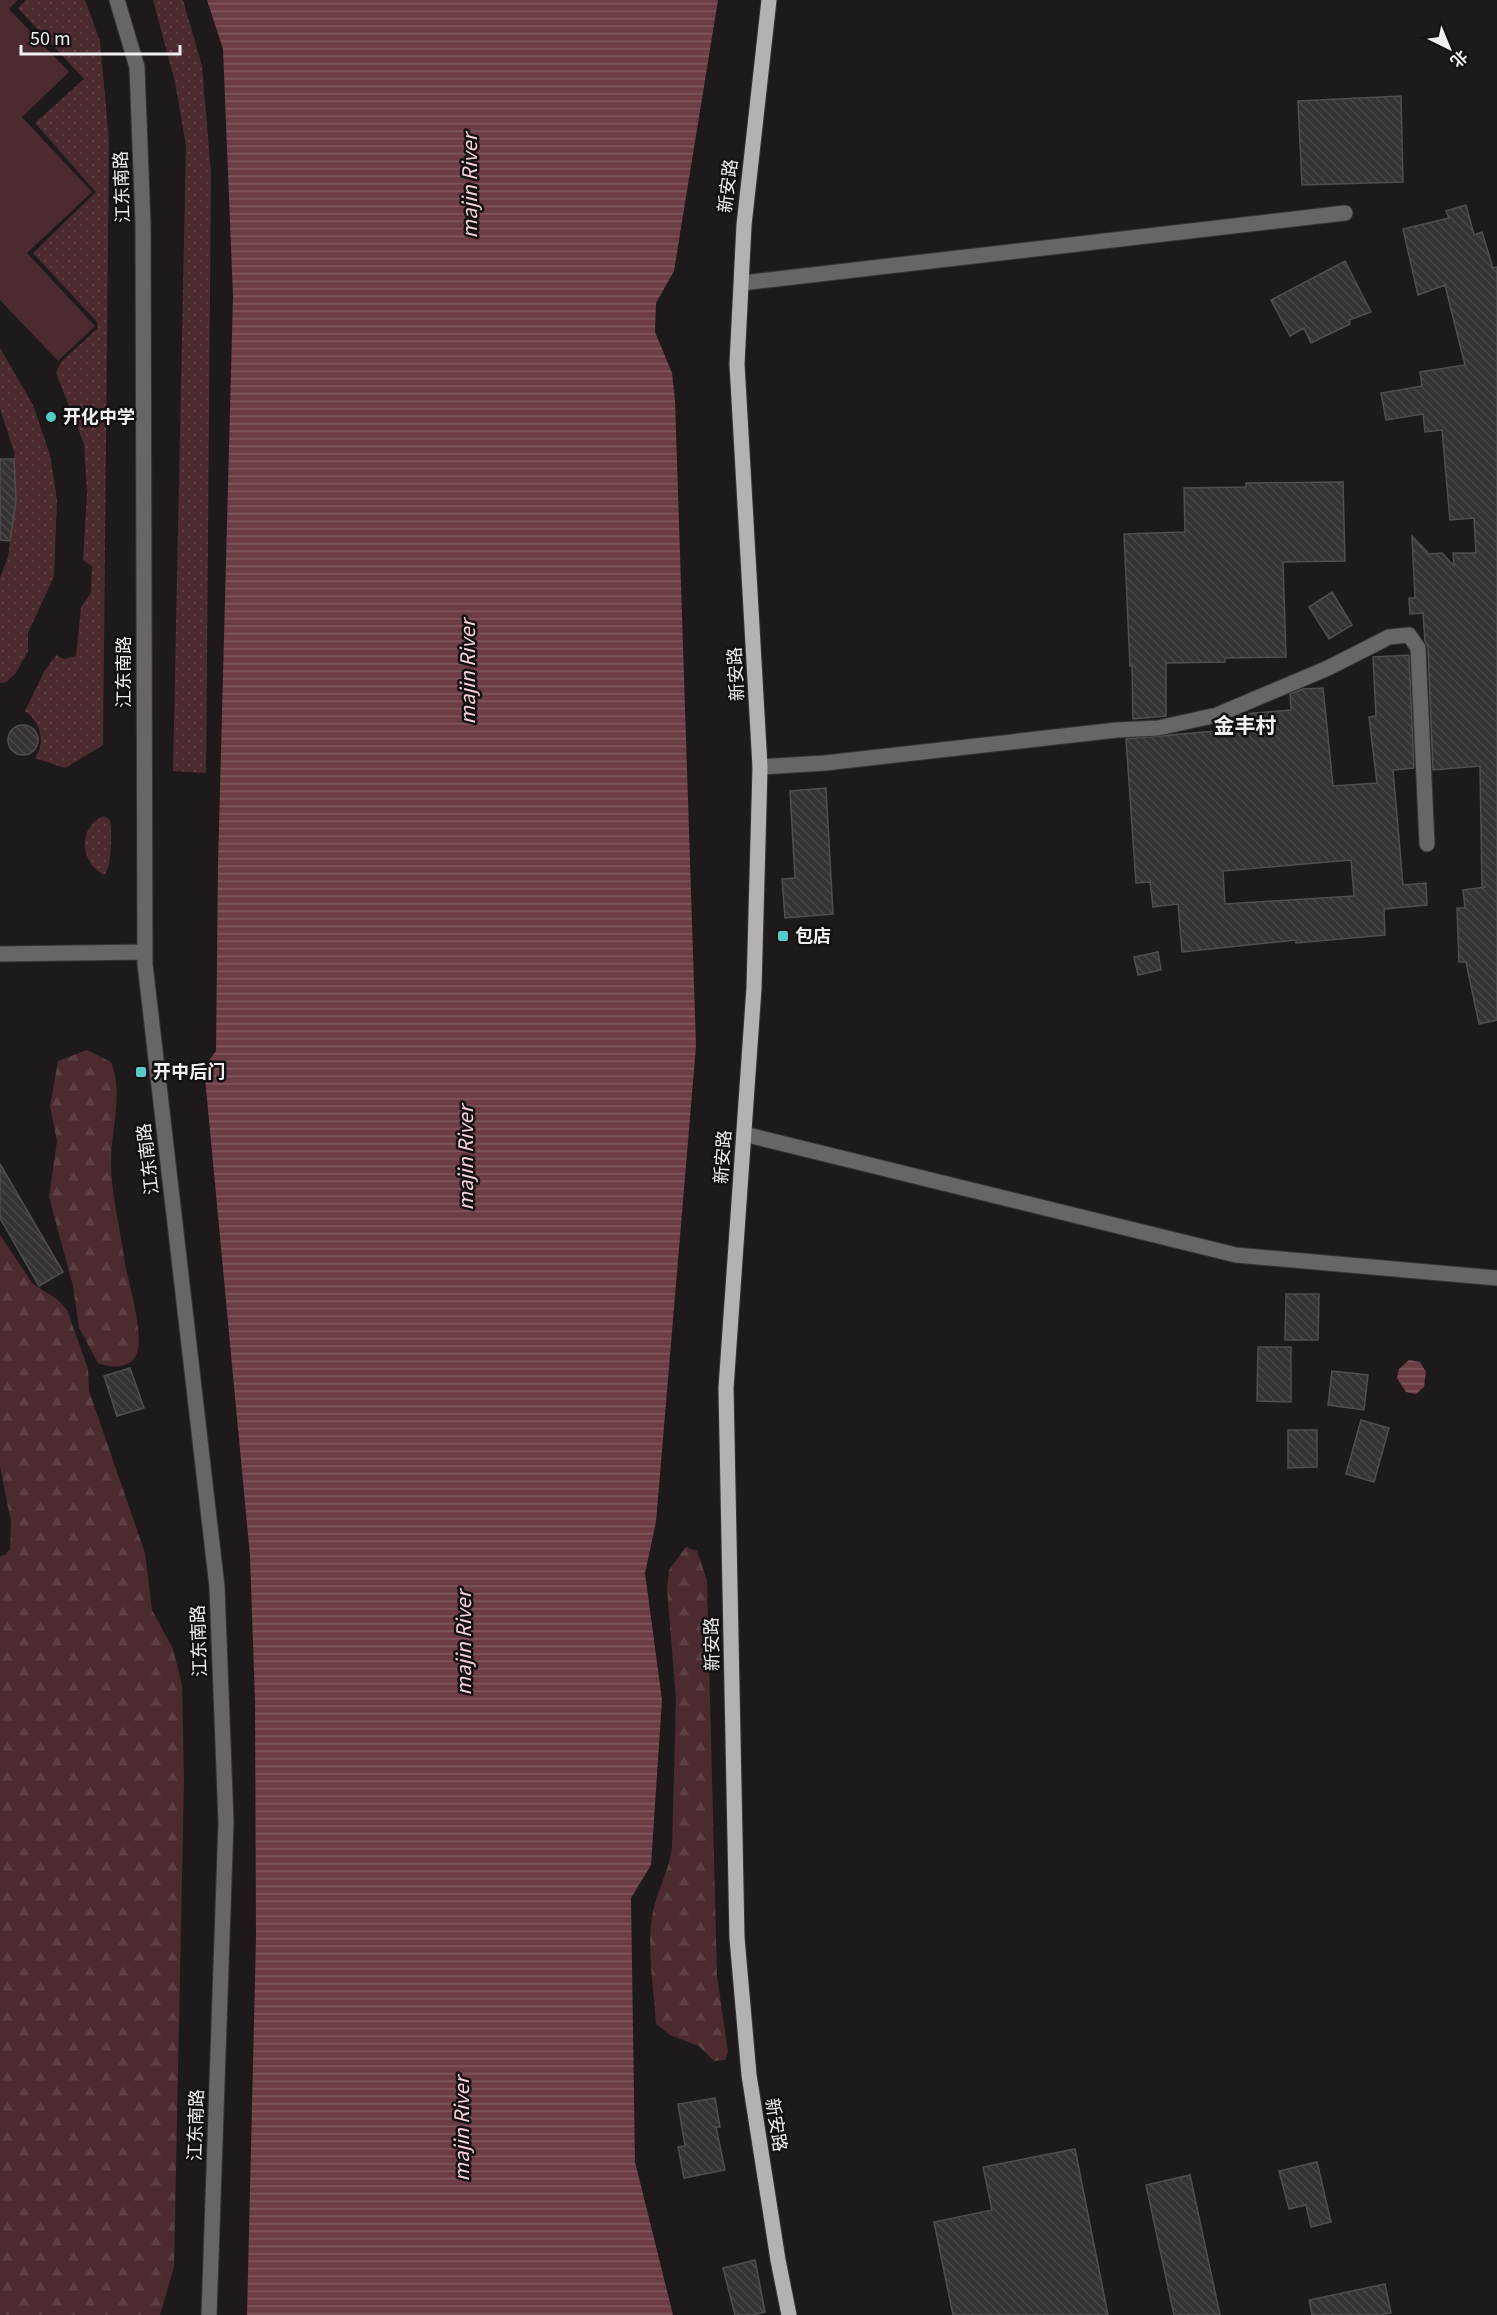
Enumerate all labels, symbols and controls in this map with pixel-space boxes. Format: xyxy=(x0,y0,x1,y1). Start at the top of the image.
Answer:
scale bar xyxy=(21,18,180,56)
north arrow xyxy=(1419,18,1479,78)
text: 50 m xyxy=(30,24,71,50)
text: 北 xyxy=(1446,45,1474,74)
water label: majin River xyxy=(454,130,483,238)
street label: 江东南路 xyxy=(106,151,134,224)
street label: 新安路 xyxy=(710,157,742,214)
place label: 开化中学 xyxy=(63,402,135,428)
marker: 开化中学 xyxy=(44,410,58,424)
water label: majin River xyxy=(452,616,481,724)
street label: 江东南路 xyxy=(109,636,135,708)
street label: 新安路 xyxy=(720,646,748,702)
district label: 金丰村 xyxy=(1214,709,1277,739)
place label: 包店 xyxy=(795,921,831,947)
marker: 包店 xyxy=(776,929,790,943)
place label: 开中后门 xyxy=(153,1057,225,1083)
marker: 开中后门 xyxy=(134,1065,148,1079)
water label: majin River xyxy=(450,1102,479,1210)
street label: 江东南路 xyxy=(129,1122,163,1197)
street label: 新安路 xyxy=(706,1129,736,1185)
water label: majin River xyxy=(448,1587,477,1695)
street label: 江东南路 xyxy=(183,1605,211,1678)
street label: 新安路 xyxy=(697,1617,723,1671)
water label: majin River xyxy=(446,2073,475,2181)
street label: 江东南路 xyxy=(180,2088,208,2161)
street label: 新安路 xyxy=(761,2096,795,2153)

